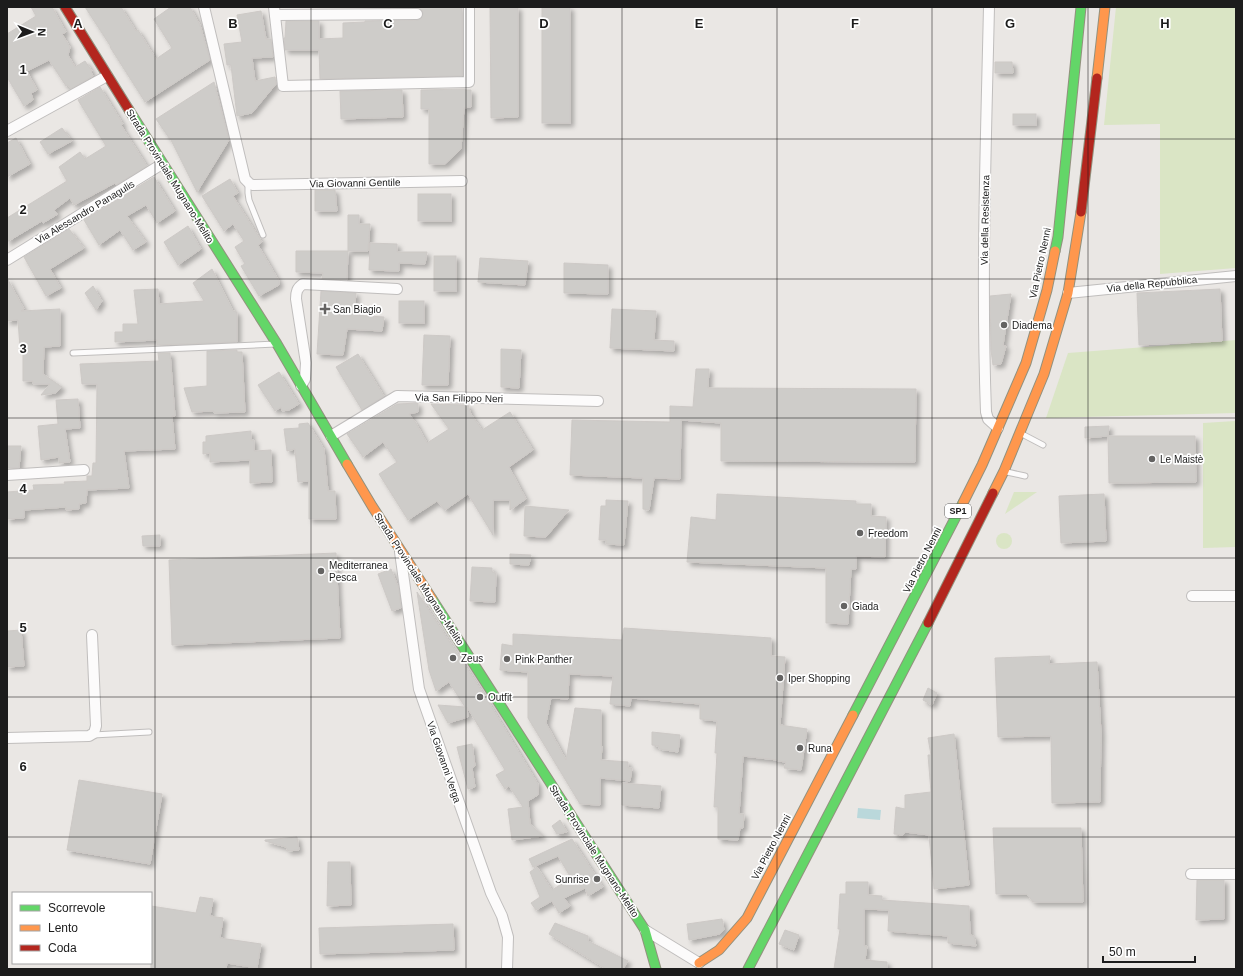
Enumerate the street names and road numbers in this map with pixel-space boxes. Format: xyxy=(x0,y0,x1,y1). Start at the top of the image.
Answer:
street label: Strada Provinciale Mugnano-Melito xyxy=(124,107,216,245)
street label: Via della Resistenza xyxy=(979,174,991,265)
street label: Via Giovanni Gentile xyxy=(309,177,401,189)
street label: Via Alessandro Panagulis xyxy=(34,178,136,246)
street label: Via Pietro Nenni xyxy=(1027,227,1053,299)
street label: Via della Repubblica xyxy=(1106,274,1198,294)
street label: Via San Filippo Neri xyxy=(415,392,503,404)
road number: SP1 xyxy=(945,504,971,518)
street label: Strada Provinciale Mugnano-Melito xyxy=(372,511,466,648)
street label: Via Pietro Nenni xyxy=(901,525,943,595)
street label: Via Giovanni Verga xyxy=(425,720,463,805)
street label: Strada Provinciale Mugnano-Melito xyxy=(547,783,641,920)
street label: Via Pietro Nenni xyxy=(749,813,793,881)

